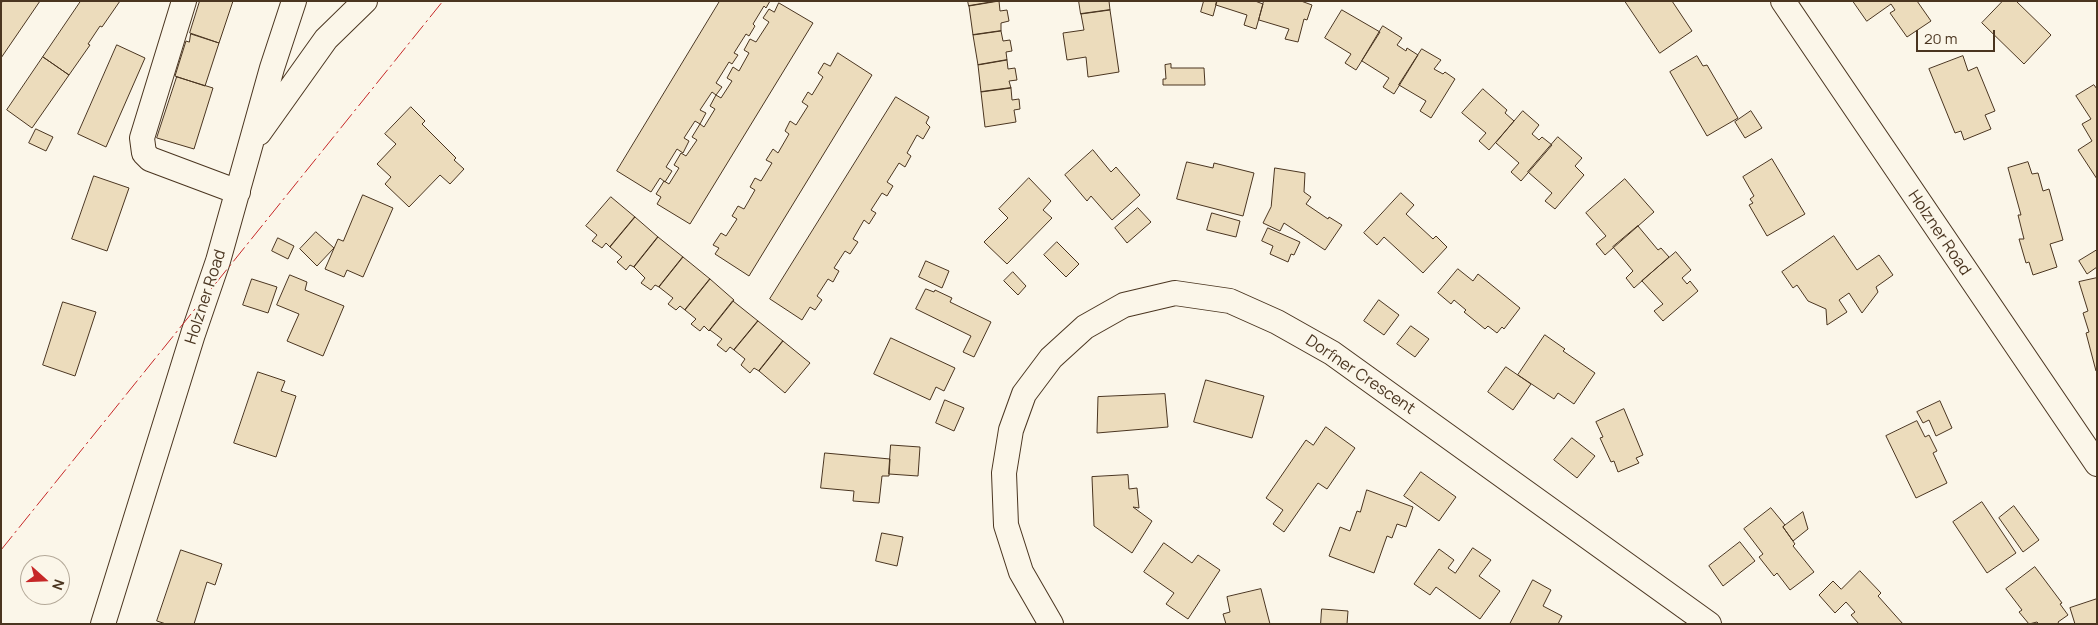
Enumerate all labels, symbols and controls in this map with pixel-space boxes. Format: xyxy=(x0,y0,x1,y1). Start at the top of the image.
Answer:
scale bar xyxy=(1918,20,1997,52)
text: 20 m xyxy=(1924,28,1957,49)
street label: Holzner Road xyxy=(1904,187,1974,279)
street label: Holzner Road xyxy=(182,247,230,347)
street label: Dorfner Crescent xyxy=(1302,331,1418,419)
north arrow xyxy=(20,555,70,605)
text: N xyxy=(48,577,69,593)

